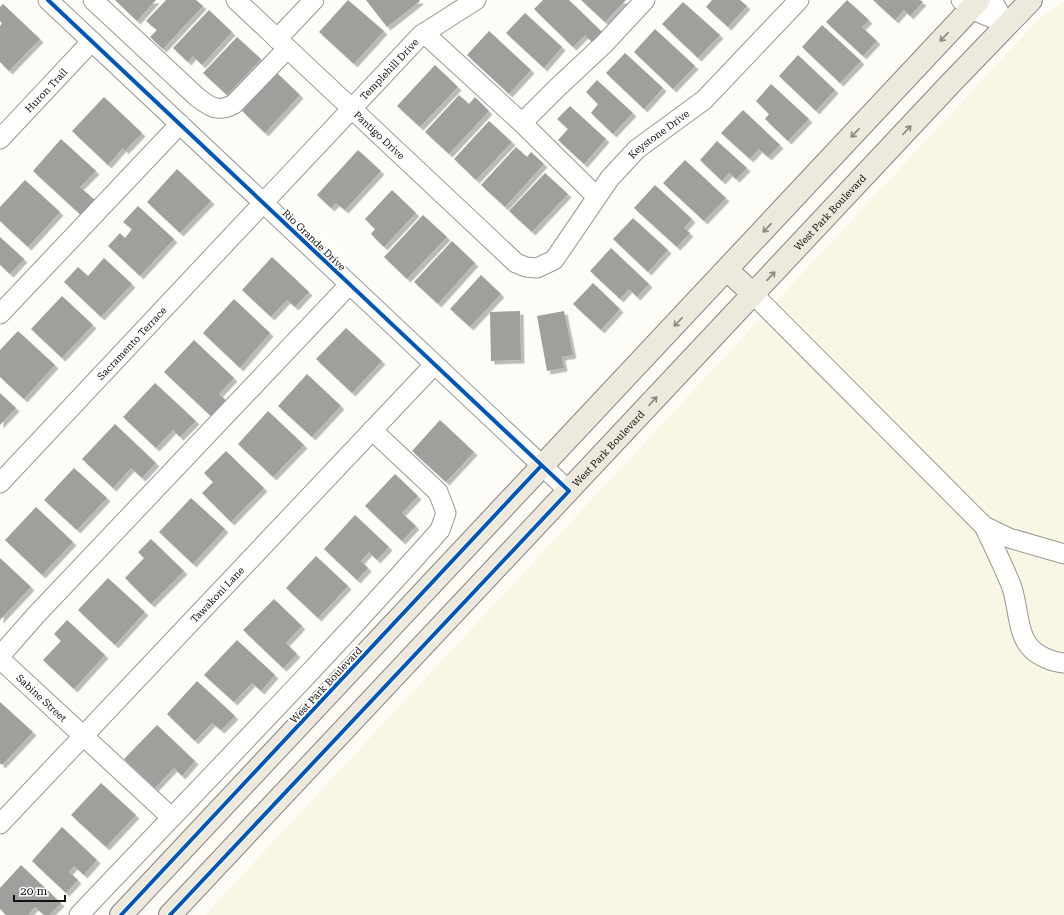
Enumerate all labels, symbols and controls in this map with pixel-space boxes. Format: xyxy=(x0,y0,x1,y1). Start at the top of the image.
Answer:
one-way arrow xyxy=(940,32,949,42)
street label: Templehill Drive xyxy=(357,36,421,102)
street label: Huron Trail xyxy=(23,66,69,114)
street label: Keystone Drive xyxy=(626,107,692,160)
street label: Pantigo Drive xyxy=(352,109,408,162)
one-way arrow xyxy=(903,125,912,135)
one-way arrow xyxy=(851,127,860,138)
street label: West Park Boulevard xyxy=(792,172,868,252)
street label: Rio Grande Drive xyxy=(280,207,348,273)
one-way arrow xyxy=(762,223,772,233)
one-way arrow xyxy=(766,271,776,281)
street label: Sacramento Terrace xyxy=(95,304,169,382)
one-way arrow xyxy=(673,317,682,327)
one-way arrow xyxy=(648,396,658,406)
street label: West Park Boulevard xyxy=(570,408,647,489)
street label: Tawakoni Lane xyxy=(188,564,246,625)
street label: West Park Boulevard xyxy=(288,644,364,725)
street label: Sabine Street xyxy=(14,672,70,724)
scale bar xyxy=(14,877,65,903)
text: 20 m xyxy=(20,884,47,898)

